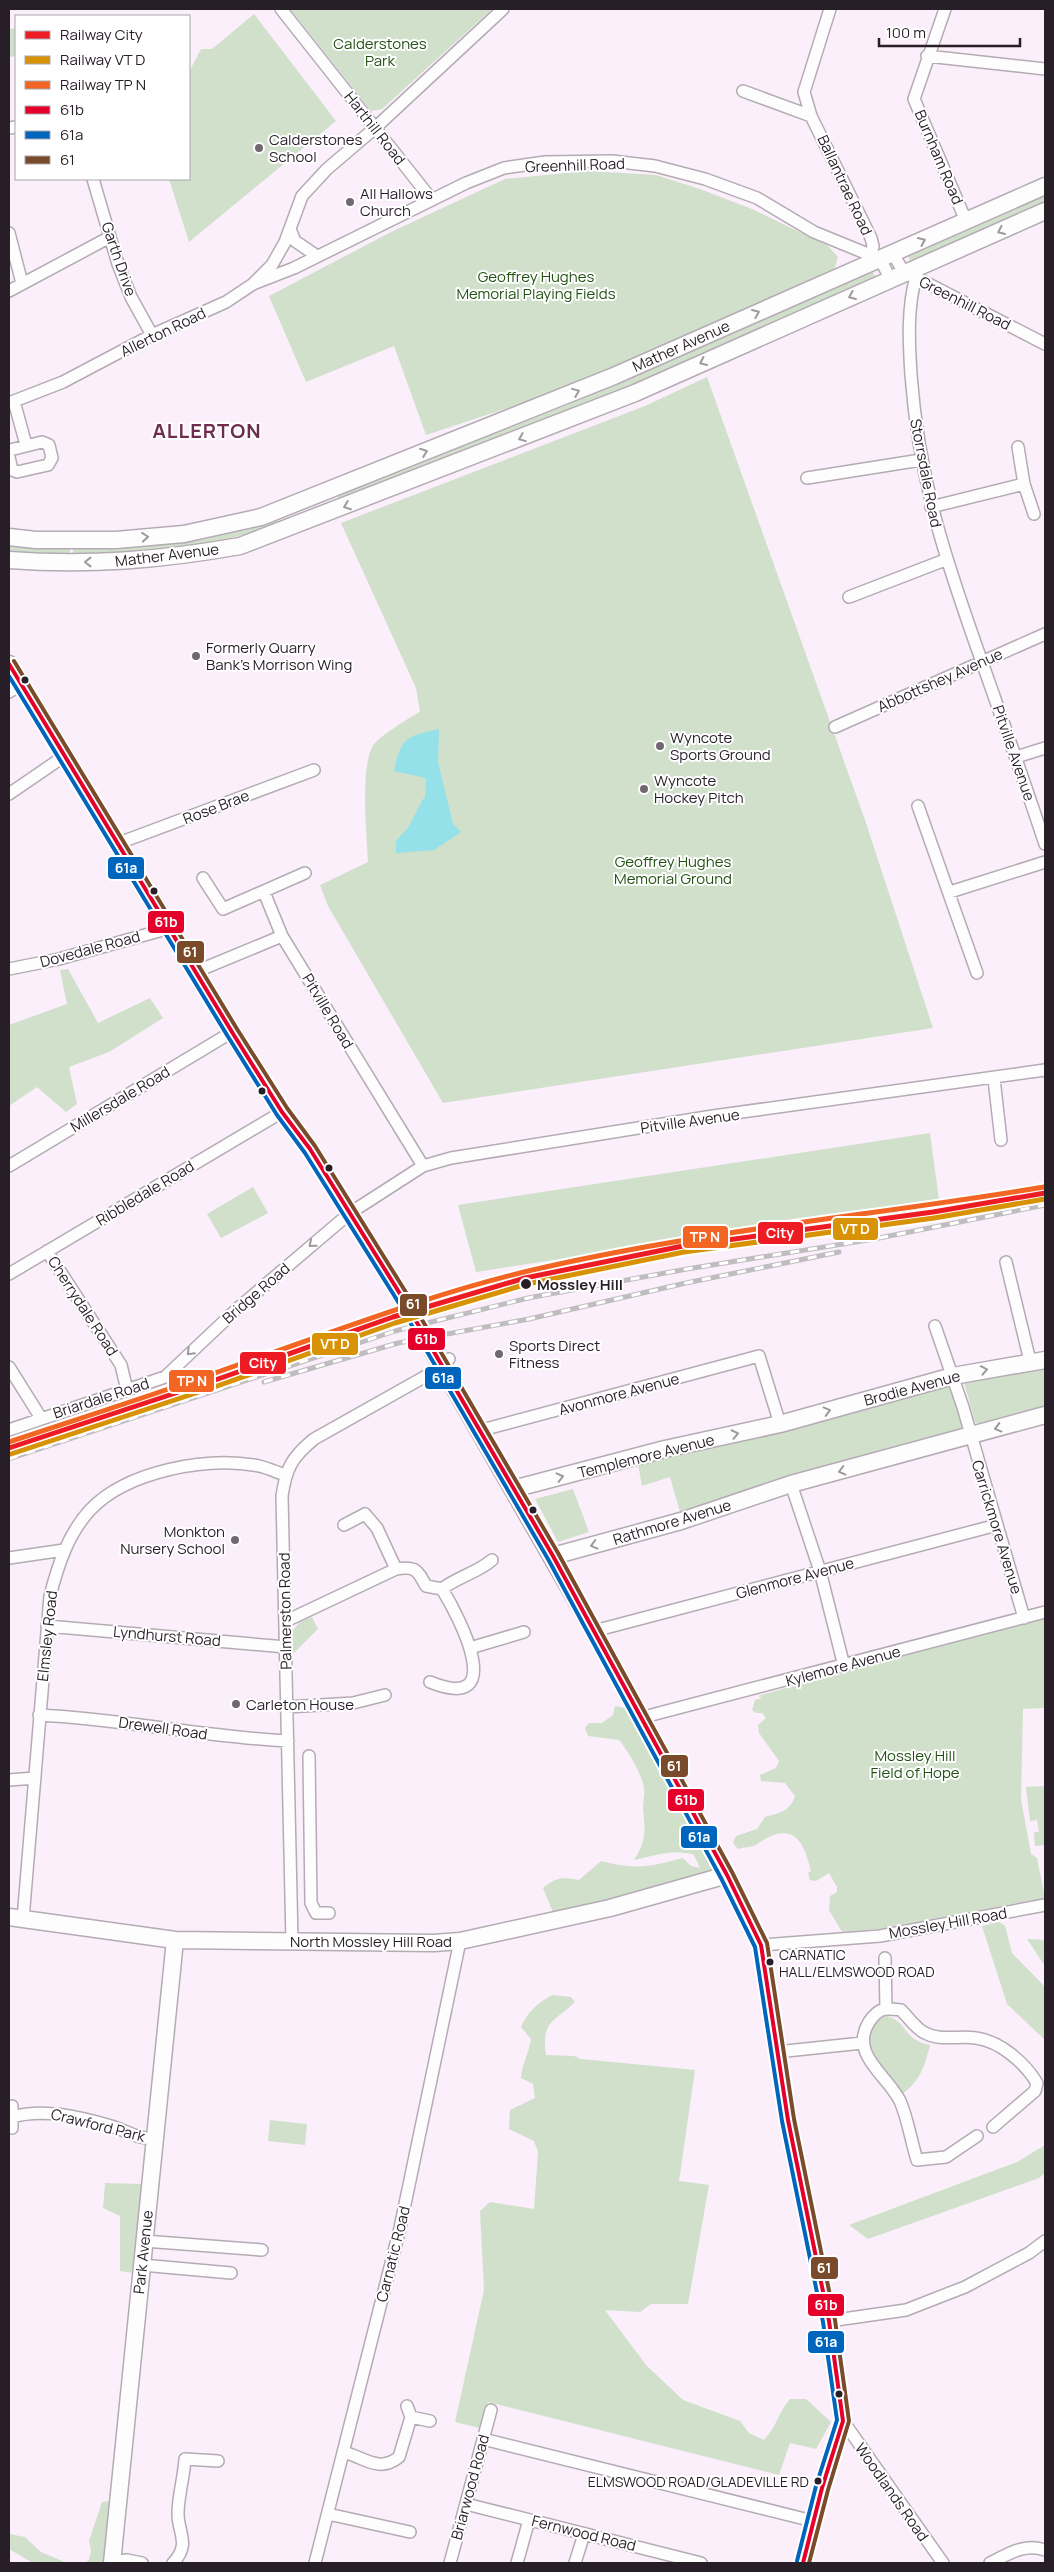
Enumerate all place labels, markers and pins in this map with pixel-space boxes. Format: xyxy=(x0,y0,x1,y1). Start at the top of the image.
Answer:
place label: Calderstones School xyxy=(269,129,362,167)
marker: Calderstones School xyxy=(253,142,265,154)
place label: All Hallows Church xyxy=(360,183,433,221)
marker: All Hallows Church xyxy=(344,196,356,208)
place label: Formerly Quarry Bank's Morrison Wing xyxy=(206,637,352,675)
marker: Formerly Quarry Bank's Morrison Wing xyxy=(190,650,202,662)
unlabelled marker xyxy=(20,675,30,685)
place label: Wyncote Sports Ground xyxy=(670,727,771,765)
marker: Wyncote Sports Ground xyxy=(654,740,666,752)
place label: Wyncote Hockey Pitch xyxy=(654,770,744,808)
marker: Wyncote Hockey Pitch xyxy=(638,783,650,795)
unlabelled marker xyxy=(149,886,159,896)
unlabelled marker xyxy=(257,1086,267,1096)
unlabelled marker xyxy=(324,1163,334,1173)
place label: Mossley Hill xyxy=(537,1274,623,1295)
marker: Mossley Hill xyxy=(519,1277,533,1291)
place label: Sports Direct Fitness xyxy=(509,1335,600,1373)
marker: Sports Direct Fitness xyxy=(493,1348,505,1360)
unlabelled marker xyxy=(528,1505,538,1515)
place label: Monkton Nursery School xyxy=(120,1521,225,1559)
marker: Monkton Nursery School xyxy=(229,1534,241,1546)
place label: Carleton House xyxy=(246,1694,354,1715)
marker: Carleton House xyxy=(230,1698,242,1710)
place label: CARNATIC HALL/ELMSWOOD ROAD xyxy=(779,1945,935,1981)
marker: CARNATIC HALL/ELMSWOOD ROAD xyxy=(765,1957,775,1967)
unlabelled marker xyxy=(834,2389,844,2399)
place label: ELMSWOOD ROAD/GLADEVILLE RD xyxy=(588,2472,809,2491)
marker: ELMSWOOD ROAD/GLADEVILLE RD xyxy=(813,2476,823,2486)

